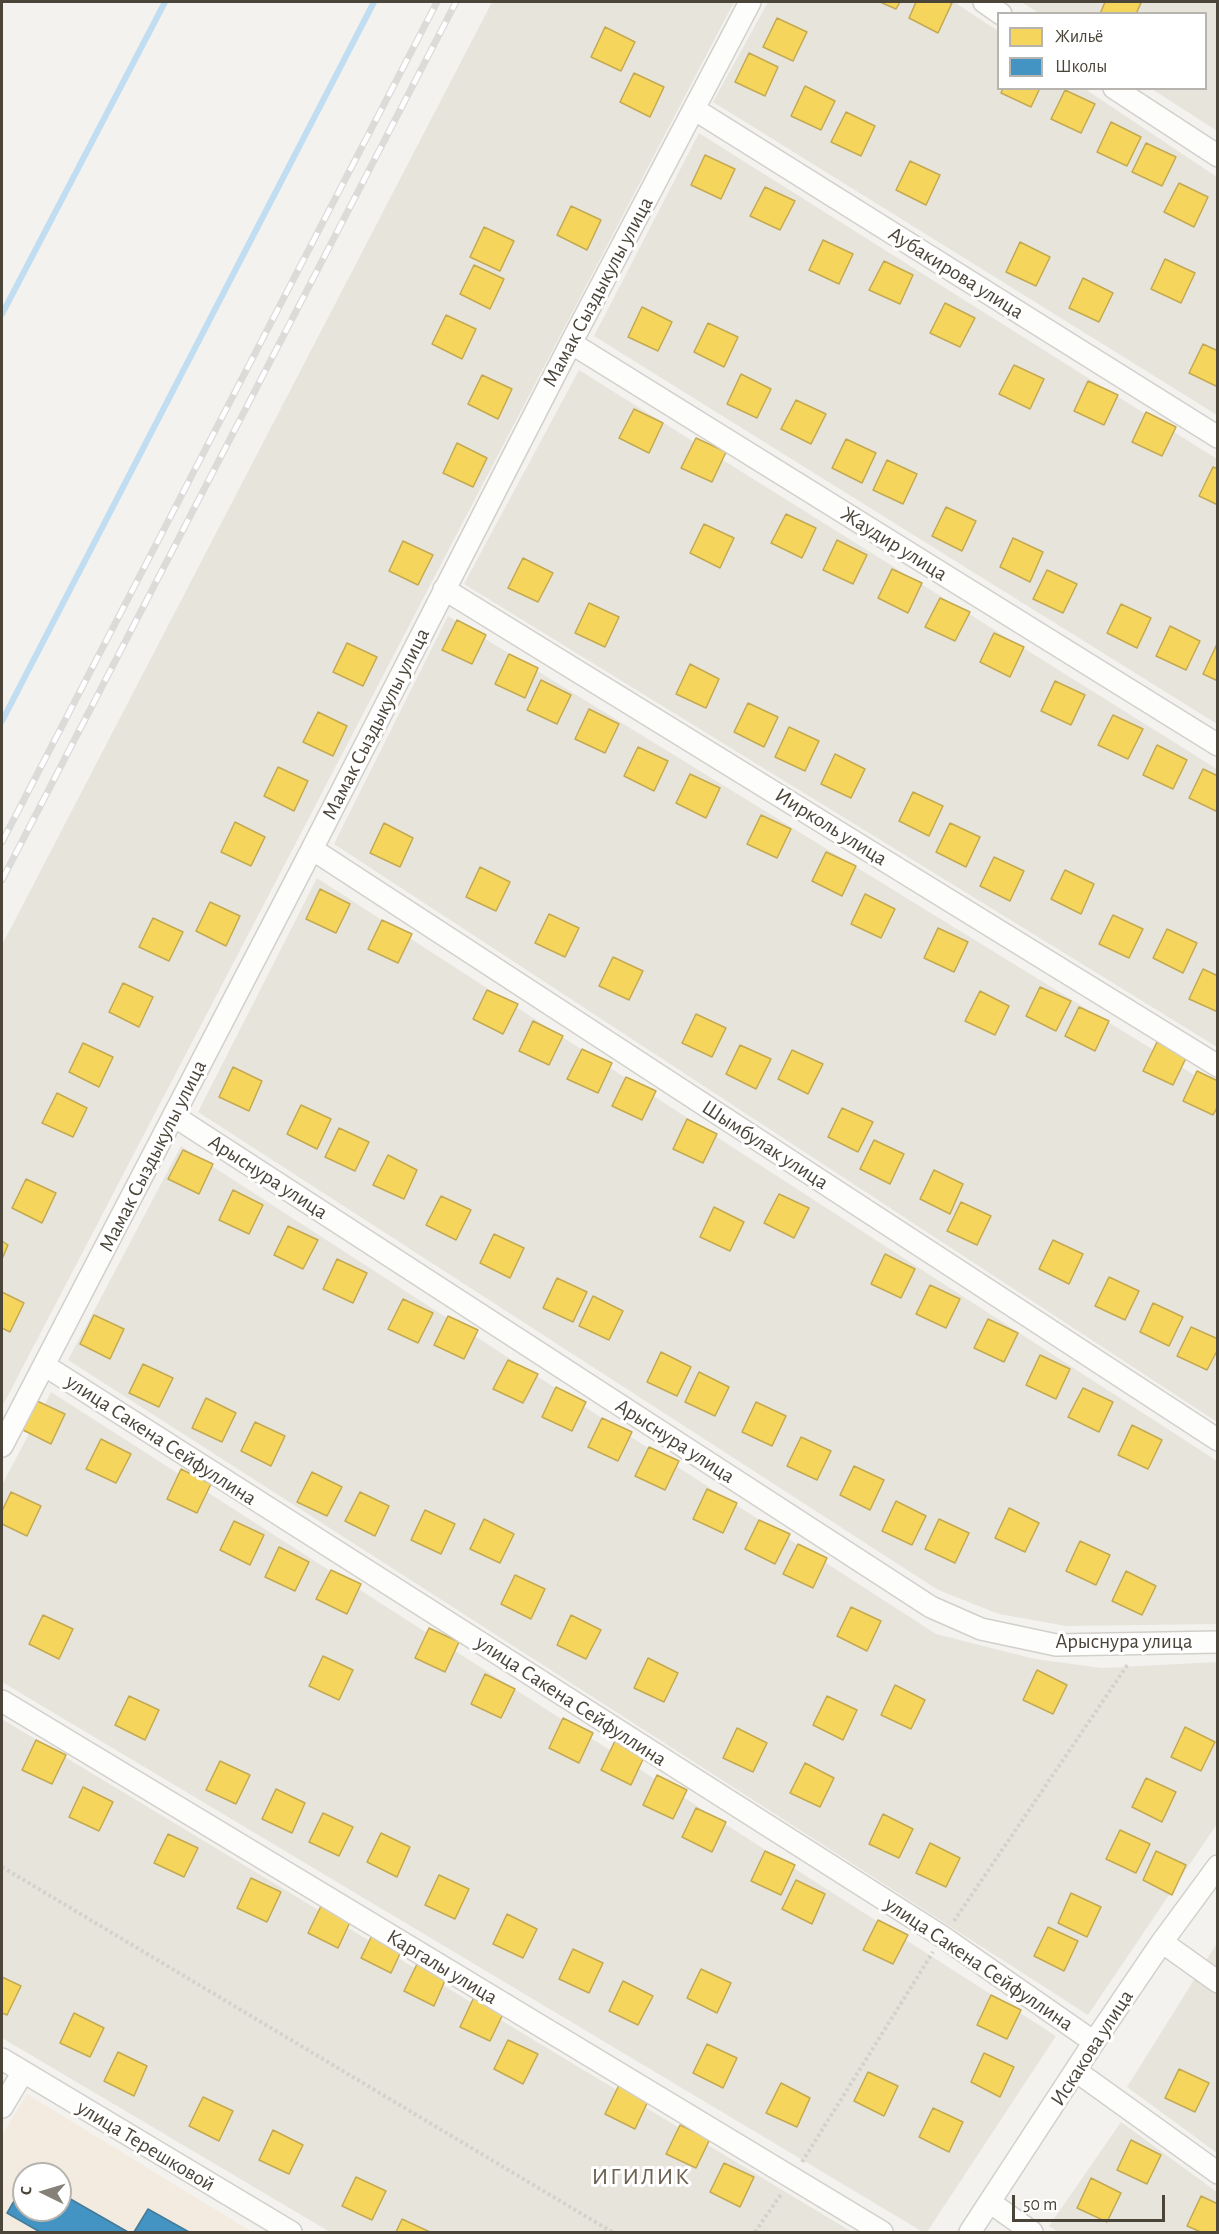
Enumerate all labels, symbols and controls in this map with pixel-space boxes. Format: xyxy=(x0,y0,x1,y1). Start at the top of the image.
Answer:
legend xyxy=(997,12,1207,90)
text: Жильё xyxy=(1055,28,1103,46)
text: Школы xyxy=(1055,58,1107,76)
street label: Мамак Сыздыкулы улица xyxy=(537,193,659,391)
street label: Аубакирова улица xyxy=(884,221,1028,325)
street label: Жаудир улица xyxy=(836,501,952,587)
street label: Мамак Сыздыкулы улица xyxy=(317,624,435,824)
street label: Иирколь улица xyxy=(770,783,892,871)
street label: Мамак Сыздыкулы улица xyxy=(94,1056,212,1256)
street label: Шымбулак улица xyxy=(697,1095,833,1195)
street label: Арыснура улица xyxy=(204,1129,332,1225)
street label: улица Сакена Сейфуллина xyxy=(61,1369,261,1511)
street label: Арыснура улица xyxy=(611,1393,739,1489)
street label: Арыснура улица xyxy=(1055,1629,1193,1655)
street label: улица Сакена Сейфуллина xyxy=(471,1630,671,1772)
street label: улица Сакена Сейфуллина xyxy=(880,1891,1078,2037)
street label: Каргалы улица xyxy=(382,1924,502,2010)
street label: Искакова улица xyxy=(1045,1985,1139,2111)
street label: улица Терешковой xyxy=(72,2095,220,2197)
north arrow xyxy=(12,2162,72,2222)
district label: ИГИЛИК xyxy=(591,2163,691,2191)
scale bar xyxy=(1015,2183,1168,2221)
text: С xyxy=(18,2186,34,2196)
text: 50 m xyxy=(1023,2196,1057,2214)

